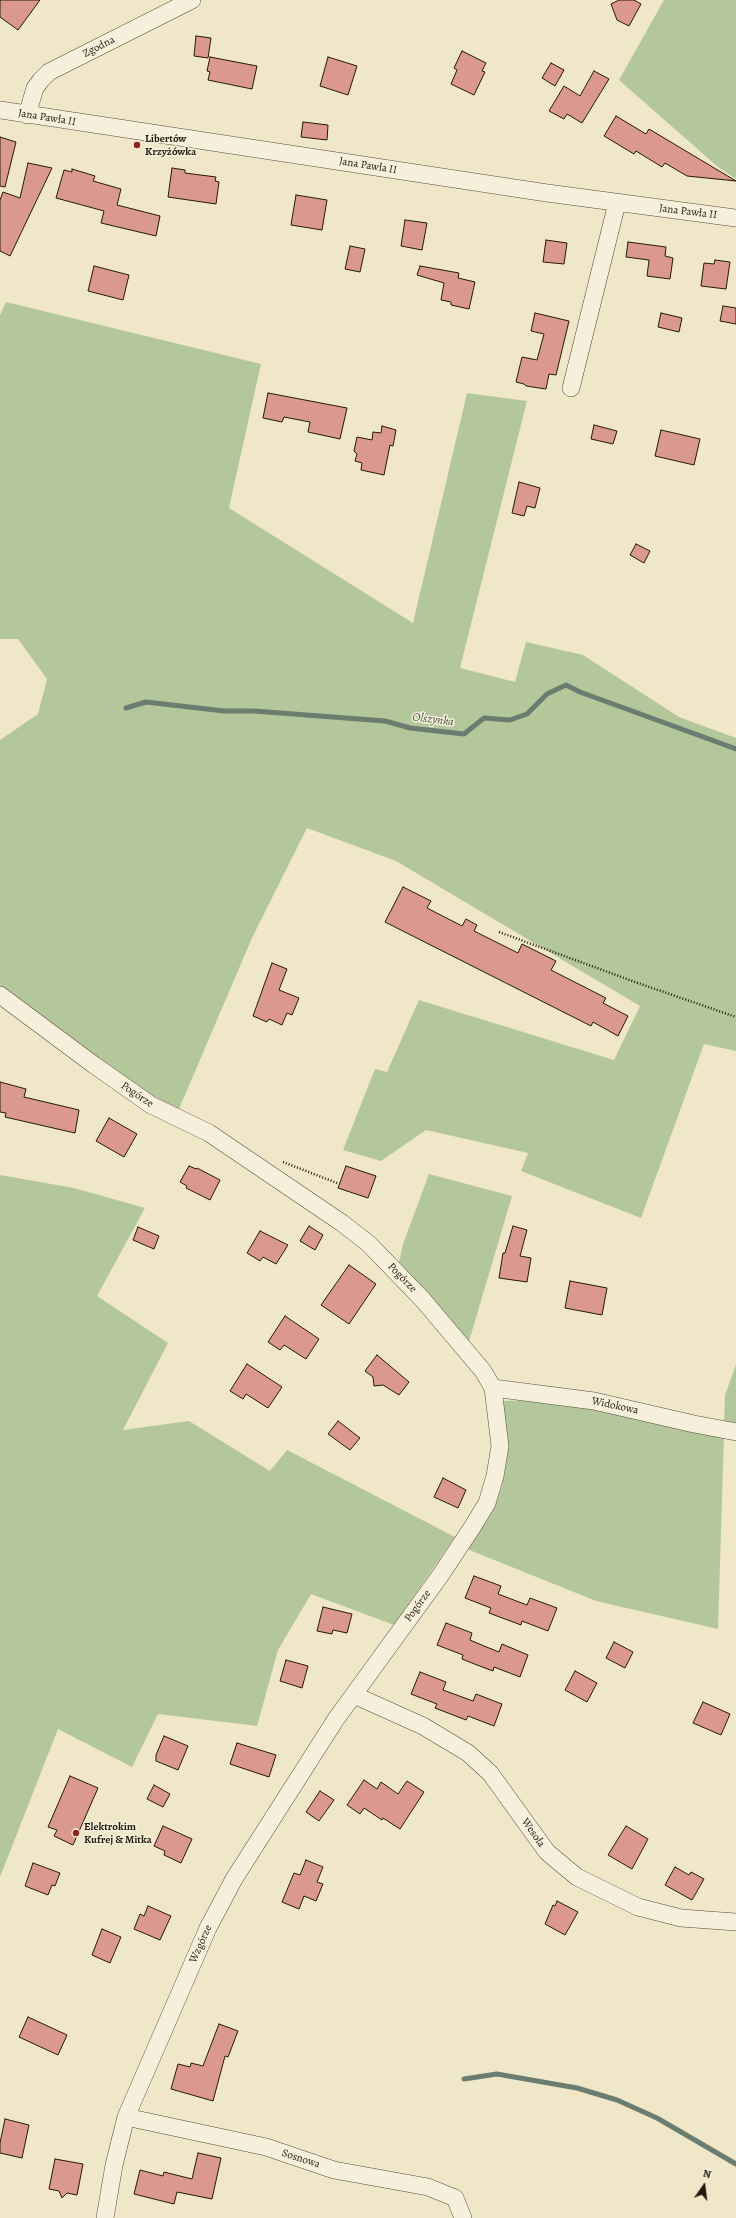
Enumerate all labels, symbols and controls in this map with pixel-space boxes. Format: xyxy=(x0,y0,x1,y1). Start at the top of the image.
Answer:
street label: Zgodna xyxy=(81,33,117,61)
street label: Jana Pawła II xyxy=(17,107,77,129)
place label: Libertów Krzyżówka xyxy=(145,132,196,158)
marker: Libertów Krzyżówka xyxy=(132,140,142,150)
street label: Jana Pawła II xyxy=(338,155,398,177)
street label: Jana Pawła II xyxy=(658,202,718,222)
water label: Olszynka xyxy=(411,710,455,730)
street label: Pogórze xyxy=(118,1079,156,1111)
street label: Pogórze xyxy=(385,1260,419,1296)
street label: Widokowa xyxy=(590,1395,640,1417)
street label: Pogórze xyxy=(402,1587,434,1625)
street label: Wesoła xyxy=(518,1816,548,1850)
place label: Elektrokim Kufrej & Mitka xyxy=(84,1820,152,1846)
marker: Elektrokim Kufrej & Mitka xyxy=(71,1828,81,1838)
street label: Wzgórze xyxy=(187,1923,215,1965)
street label: Sosnowa xyxy=(280,2147,322,2171)
north arrow xyxy=(684,2166,724,2206)
text: N xyxy=(701,2166,713,2182)

